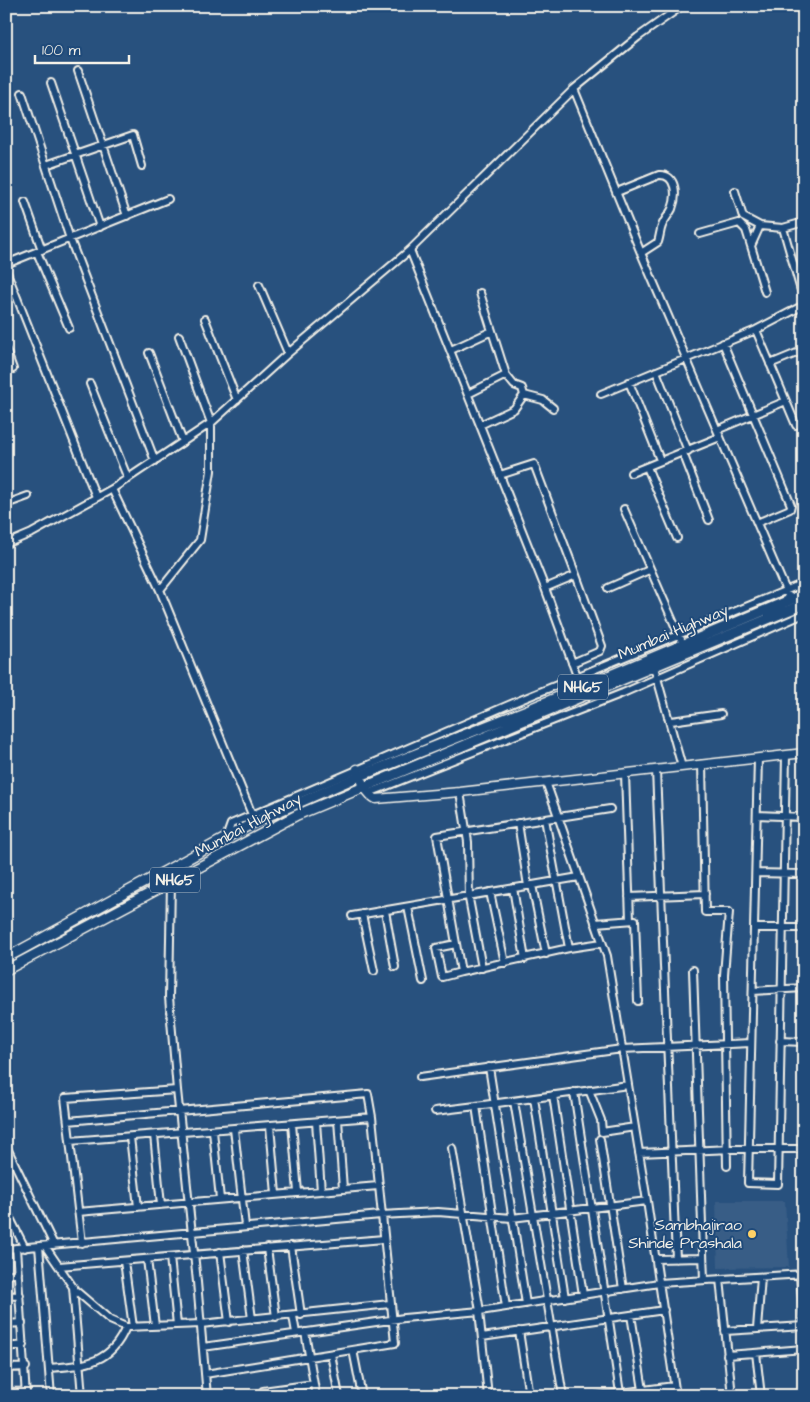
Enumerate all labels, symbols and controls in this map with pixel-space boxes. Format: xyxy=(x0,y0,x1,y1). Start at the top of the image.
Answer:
scale bar xyxy=(35,32,129,64)
text: 100 m xyxy=(42,40,81,61)
street label: Mumbai Highway xyxy=(614,599,732,666)
road number: NH65 xyxy=(558,674,608,700)
street label: Mumbai Highway xyxy=(191,788,306,863)
road number: NH65 xyxy=(150,868,200,892)
place label: Sambhajirao Shinde Prashala xyxy=(628,1214,742,1254)
marker: Sambhajirao Shinde Prashala xyxy=(746,1228,758,1240)

